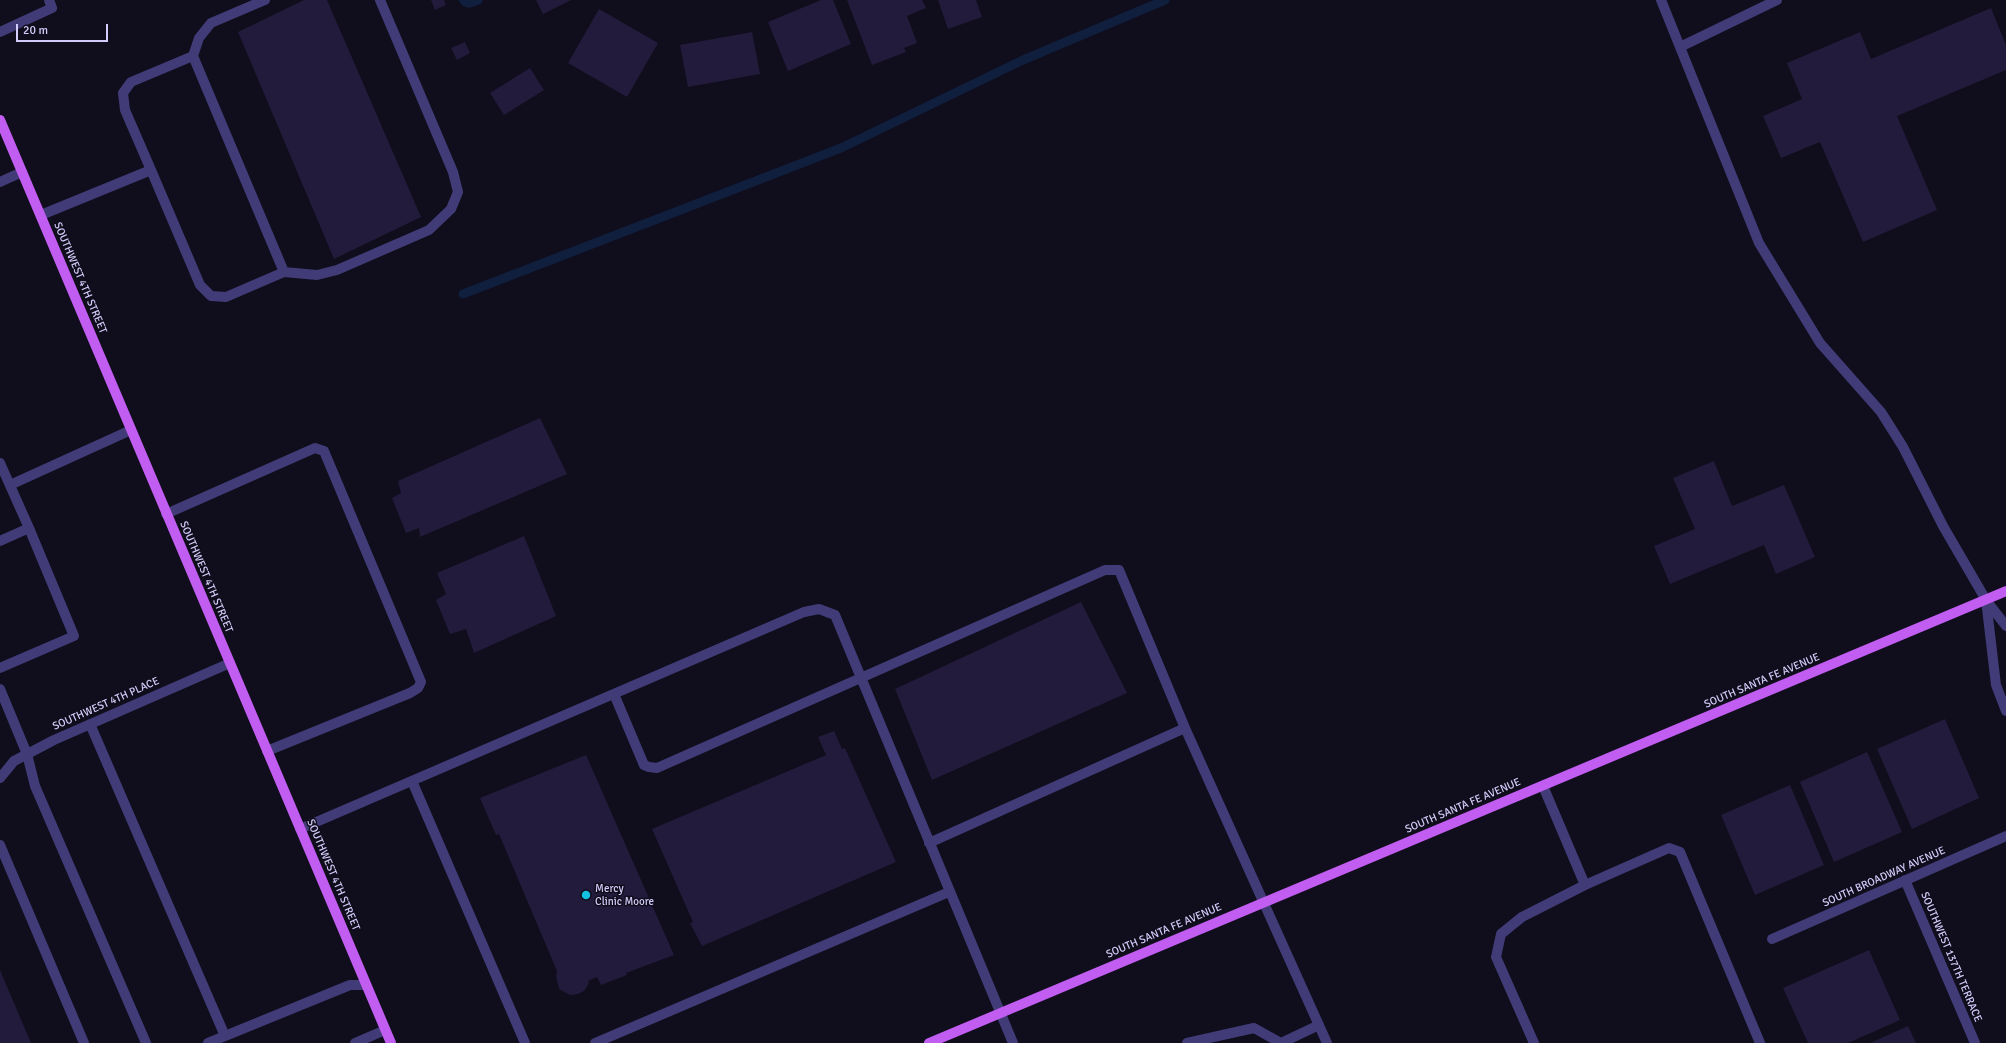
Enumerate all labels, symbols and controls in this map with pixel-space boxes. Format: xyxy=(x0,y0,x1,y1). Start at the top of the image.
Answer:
scale bar xyxy=(18,16,110,42)
text: 20 m xyxy=(23,23,48,38)
street label: SOUTHWEST 4TH STREET xyxy=(51,220,109,336)
street label: SOUTHWEST 4TH STREET xyxy=(177,519,235,635)
street label: SOUTH SANTA FE AVENUE xyxy=(1702,651,1822,711)
street label: SOUTHWEST 4TH PLACE xyxy=(51,675,161,733)
street label: SOUTH SANTA FE AVENUE xyxy=(1403,776,1523,836)
street label: SOUTHWEST 4TH STREET xyxy=(304,817,362,933)
street label: SOUTH BROADWAY AVENUE xyxy=(1821,844,1947,910)
place label: Mercy Clinic Moore xyxy=(595,882,654,908)
marker: Mercy Clinic Moore xyxy=(580,889,592,901)
street label: SOUTHWEST 137TH TERRACE xyxy=(1918,890,1984,1024)
street label: SOUTH SANTA FE AVENUE xyxy=(1104,901,1224,961)

